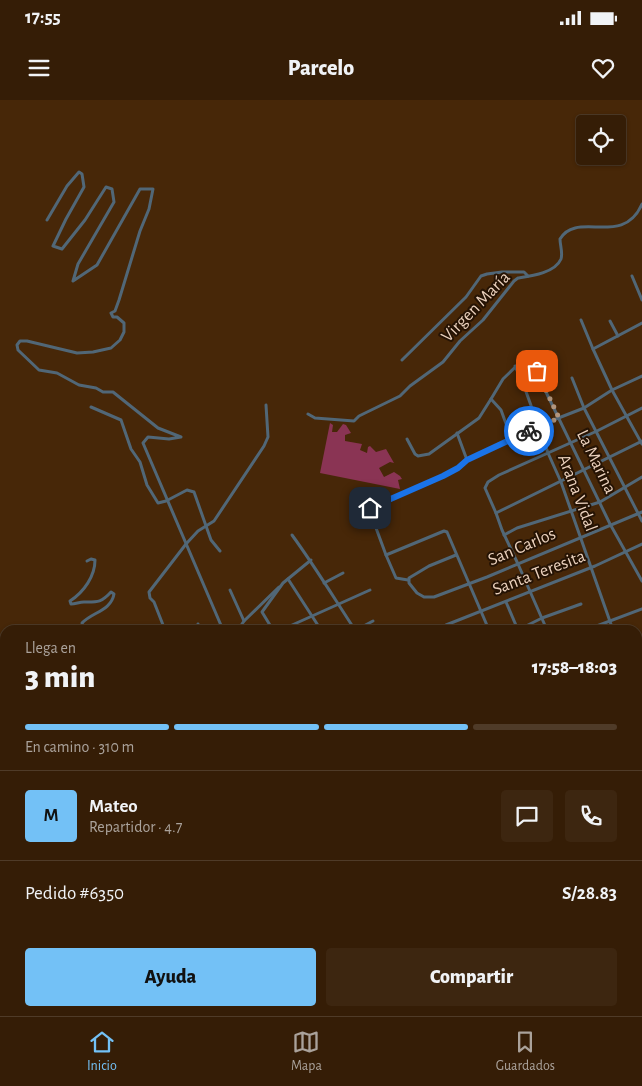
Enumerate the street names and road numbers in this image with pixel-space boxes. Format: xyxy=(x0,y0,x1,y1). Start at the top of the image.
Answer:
street label: Virgen María xyxy=(438,268,514,346)
street label: La Marina xyxy=(573,427,619,497)
street label: Arana Vidal xyxy=(554,452,600,534)
street label: San Carlos xyxy=(485,525,559,569)
street label: Santa Teresita xyxy=(490,547,588,599)

